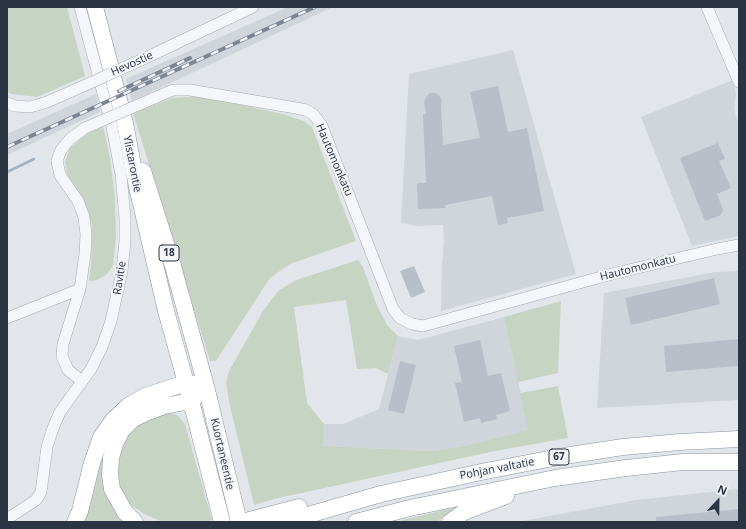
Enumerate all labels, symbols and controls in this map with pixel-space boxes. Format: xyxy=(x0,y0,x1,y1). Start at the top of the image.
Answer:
street label: Hevostie xyxy=(109,49,155,79)
street label: Hautomonkatu xyxy=(313,122,355,198)
street label: Ylistarontie xyxy=(120,134,144,194)
road number: 18 xyxy=(159,245,179,261)
street label: Hautomonkatu xyxy=(599,252,677,284)
street label: Ravitie xyxy=(111,260,129,296)
street label: Kuortaneentie xyxy=(207,417,237,491)
road number: 67 xyxy=(549,449,569,465)
street label: Pohjan valtatie xyxy=(459,455,535,483)
north arrow xyxy=(698,481,738,521)
text: N xyxy=(716,481,730,498)

